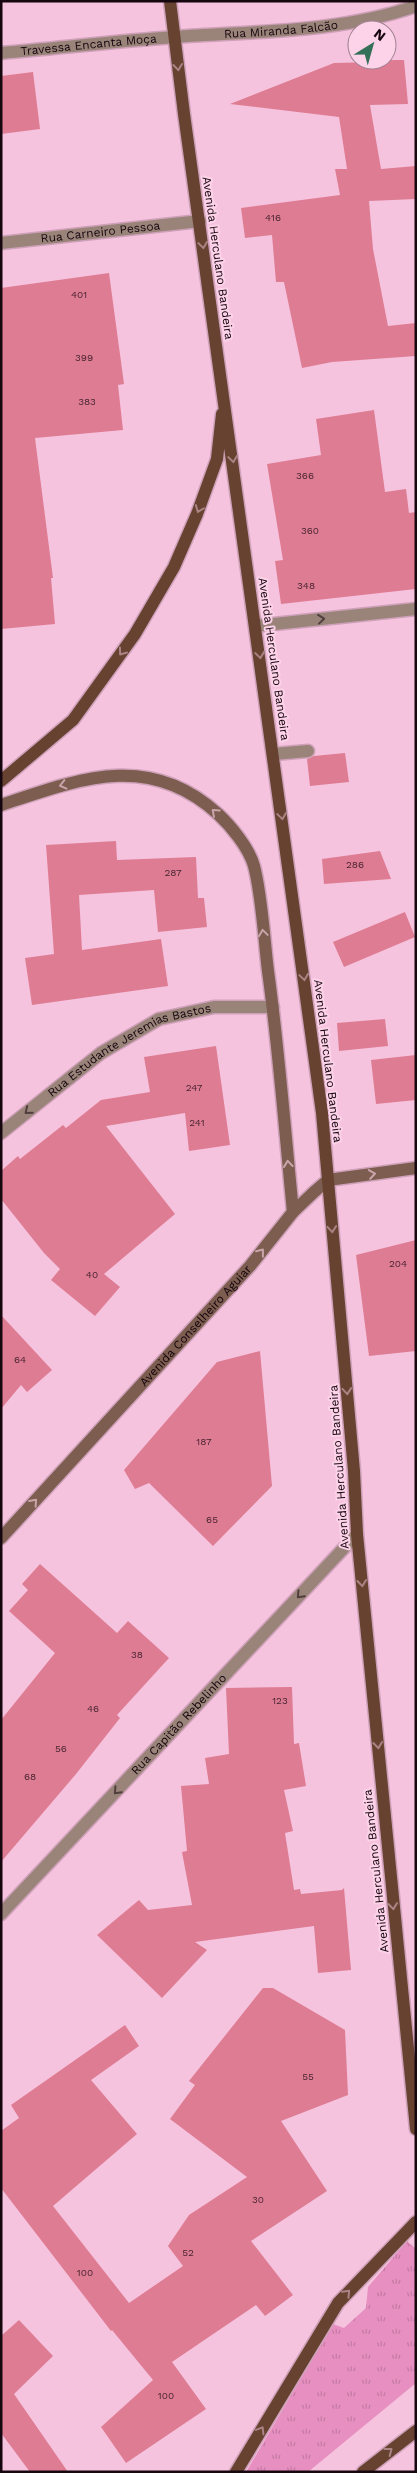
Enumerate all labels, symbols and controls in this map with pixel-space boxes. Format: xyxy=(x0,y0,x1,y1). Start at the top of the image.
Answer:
street label: Rua Miranda Falcão xyxy=(224,18,339,41)
north arrow xyxy=(347,20,397,70)
text: N xyxy=(371,25,389,44)
street label: Travessa Encanta Moça xyxy=(20,31,157,58)
one-way arrow xyxy=(172,63,183,71)
street label: Avenida Herculano Bandeira xyxy=(200,176,236,341)
house number: 416 xyxy=(265,212,281,223)
street label: Rua Carneiro Pessoa xyxy=(40,218,161,246)
one-way arrow xyxy=(197,242,208,250)
house number: 401 xyxy=(71,289,87,300)
house number: 399 xyxy=(75,352,93,363)
house number: 383 xyxy=(78,396,96,407)
one-way arrow xyxy=(227,455,237,464)
house number: 366 xyxy=(296,470,314,481)
one-way arrow xyxy=(195,504,205,513)
house number: 360 xyxy=(301,525,319,536)
street label: Avenida Herculano Bandeira xyxy=(256,577,292,742)
house number: 348 xyxy=(297,580,315,591)
one-way arrow xyxy=(318,614,326,625)
one-way arrow xyxy=(119,646,128,655)
one-way arrow xyxy=(254,651,264,659)
one-way arrow xyxy=(59,779,68,790)
one-way arrow xyxy=(212,809,221,818)
one-way arrow xyxy=(276,812,287,820)
house number: 286 xyxy=(346,859,364,870)
house number: 287 xyxy=(164,867,182,878)
one-way arrow xyxy=(258,928,269,936)
one-way arrow xyxy=(298,973,309,981)
street label: Avenida Herculano Bandeira xyxy=(311,979,345,1144)
street label: Rua Estudante Jeremias Bastos xyxy=(45,1001,212,1100)
house number: 247 xyxy=(186,1082,203,1093)
one-way arrow xyxy=(25,1106,34,1114)
house number: 241 xyxy=(189,1117,205,1128)
one-way arrow xyxy=(283,1160,294,1168)
one-way arrow xyxy=(367,1169,376,1179)
one-way arrow xyxy=(326,1225,337,1233)
one-way arrow xyxy=(255,1249,263,1258)
house number: 204 xyxy=(389,1258,407,1269)
street label: Avenida Conselheiro Aguiar xyxy=(137,1262,254,1389)
house number: 40 xyxy=(86,1269,98,1280)
house number: 64 xyxy=(14,1354,26,1365)
street label: Avenida Herculano Bandeira xyxy=(326,1384,352,1549)
one-way arrow xyxy=(341,1387,352,1395)
house number: 187 xyxy=(196,1436,212,1447)
one-way arrow xyxy=(28,1498,37,1507)
house number: 65 xyxy=(206,1514,218,1525)
one-way arrow xyxy=(356,1579,367,1587)
one-way arrow xyxy=(297,1590,306,1599)
house number: 38 xyxy=(131,1649,143,1660)
street label: Rua Capitão Rebelinho xyxy=(128,1671,229,1778)
house number: 123 xyxy=(272,1695,288,1706)
house number: 46 xyxy=(87,1703,99,1714)
one-way arrow xyxy=(372,1741,383,1749)
house number: 56 xyxy=(55,1743,67,1754)
house number: 68 xyxy=(24,1771,36,1782)
one-way arrow xyxy=(114,1785,123,1794)
street label: Avenida Herculano Bandeira xyxy=(360,1788,392,1953)
one-way arrow xyxy=(387,1903,398,1911)
house number: 55 xyxy=(302,2071,314,2082)
house number: 30 xyxy=(252,2194,264,2205)
house number: 52 xyxy=(182,2247,194,2258)
house number: 100 xyxy=(77,2267,93,2278)
one-way arrow xyxy=(341,2289,350,2298)
house number: 100 xyxy=(158,2390,174,2401)
one-way arrow xyxy=(255,2426,265,2435)
one-way arrow xyxy=(383,2449,392,2457)

